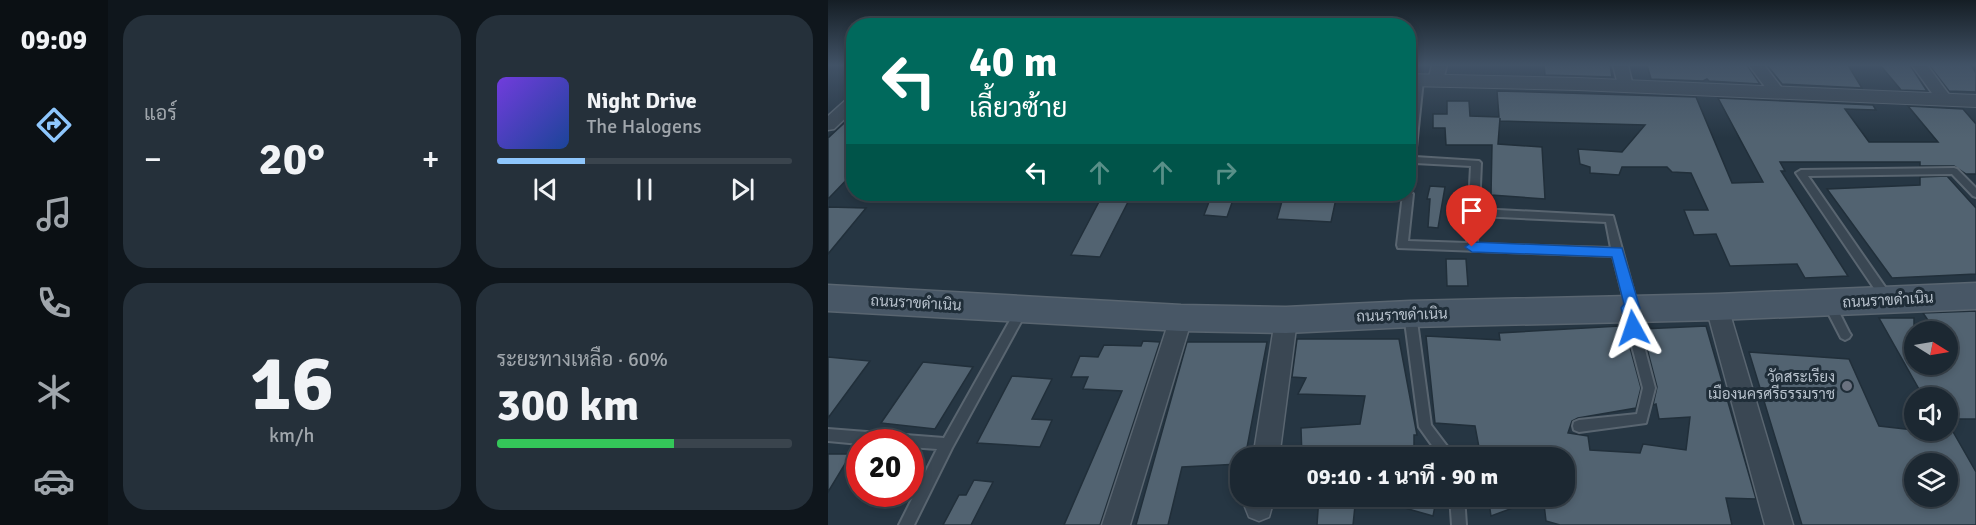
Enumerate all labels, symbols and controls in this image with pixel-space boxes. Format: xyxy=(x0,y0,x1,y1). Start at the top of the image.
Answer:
text: 09:09 xyxy=(21,24,87,57)
text: 40 m xyxy=(969,37,1058,88)
icon: left xyxy=(870,42,948,120)
text: Night Drive xyxy=(587,87,697,114)
text: เลี้ยวซ้าย xyxy=(969,92,1067,125)
text: แอร์ xyxy=(144,101,177,126)
icon: directions xyxy=(33,104,75,146)
text: The Halogens xyxy=(587,114,702,139)
text: 20° xyxy=(258,132,325,187)
text: − xyxy=(144,139,162,180)
text: + xyxy=(422,139,439,180)
icon: left xyxy=(1020,156,1053,189)
icon: ahead xyxy=(1083,156,1116,189)
icon: ahead xyxy=(1146,156,1179,189)
icon: right xyxy=(1209,156,1242,189)
icon: previous xyxy=(529,173,562,206)
icon: pause xyxy=(628,173,661,206)
icon: next xyxy=(726,173,759,206)
pin xyxy=(1446,185,1497,247)
icon: music xyxy=(33,193,75,235)
icon: arrive xyxy=(1455,194,1488,227)
icon: phone xyxy=(33,282,75,324)
street label: ถนนราขดำเนิน xyxy=(1842,289,1934,311)
street label: ถนนราขดำเนิน xyxy=(870,292,962,314)
position arrow xyxy=(1601,296,1665,360)
street label: ถนนราขดำเนิน xyxy=(1356,304,1448,326)
north arrow xyxy=(1904,321,1958,375)
map controls xyxy=(1904,321,1958,507)
text: 16 xyxy=(250,336,334,432)
text: ระยะทางเหลือ · 60% xyxy=(497,347,668,372)
place label: วัดสระเรียง เมืองนครศรีธรรมราช xyxy=(1708,367,1835,403)
icon: climate xyxy=(33,371,75,413)
text: 300 km xyxy=(497,378,639,433)
marker: วัดสระเรียง เมืองนครศรีธรรมราช xyxy=(1840,379,1854,393)
button: sound xyxy=(1904,387,1958,441)
text: km/h xyxy=(269,423,314,448)
speed limit sign: 20 xyxy=(846,429,924,507)
button: layers xyxy=(1904,453,1958,507)
icon: car xyxy=(33,460,75,502)
text: 09:10 · 1 นาที · 90 m xyxy=(1307,463,1498,490)

